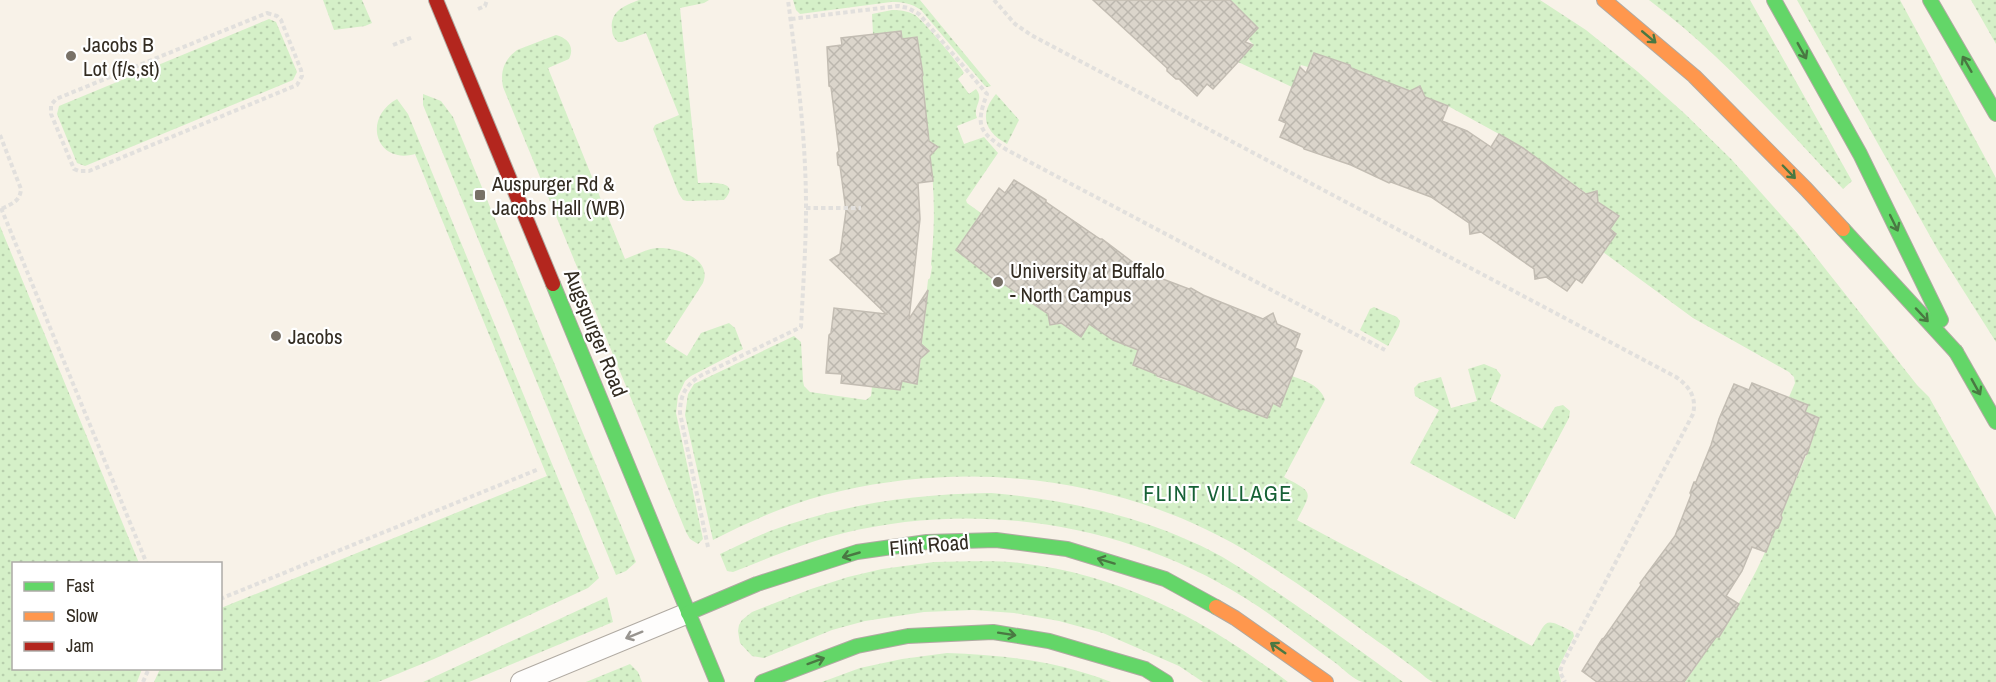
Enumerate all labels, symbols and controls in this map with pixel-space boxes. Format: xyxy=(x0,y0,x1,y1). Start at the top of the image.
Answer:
place label: Jacobs B Lot (f/s,st) xyxy=(83,30,160,83)
one-way arrow xyxy=(1640,31,1656,44)
one-way arrow xyxy=(1796,42,1808,59)
marker: Jacobs B Lot (f/s,st) xyxy=(64,49,78,63)
one-way arrow xyxy=(1960,56,1972,73)
one-way arrow xyxy=(1782,165,1796,180)
place label: Auspurger Rd & Jacobs Hall (WB) xyxy=(491,169,625,222)
marker: Auspurger Rd & Jacobs Hall (WB) xyxy=(473,188,487,202)
one-way arrow xyxy=(1888,214,1900,232)
place label: University at Buffalo - North Campus xyxy=(1010,256,1165,309)
street label: Augspurger Road xyxy=(557,264,635,401)
marker: University at Buffalo - North Campus xyxy=(991,275,1005,289)
one-way arrow xyxy=(1915,307,1929,322)
place label: Jacobs xyxy=(288,322,343,351)
marker: Jacobs xyxy=(269,329,283,343)
one-way arrow xyxy=(1970,378,1982,395)
district label: FLINT VILLAGE xyxy=(1143,478,1293,508)
street label: Flint Road xyxy=(888,527,970,563)
one-way arrow xyxy=(842,550,861,561)
one-way arrow xyxy=(1097,555,1116,566)
legend xyxy=(12,562,222,670)
text: Fast xyxy=(66,573,94,598)
text: Slow xyxy=(66,603,98,628)
one-way arrow xyxy=(997,629,1017,640)
one-way arrow xyxy=(625,630,644,641)
text: Jam xyxy=(66,633,94,658)
one-way arrow xyxy=(1271,642,1287,654)
one-way arrow xyxy=(806,655,825,666)

